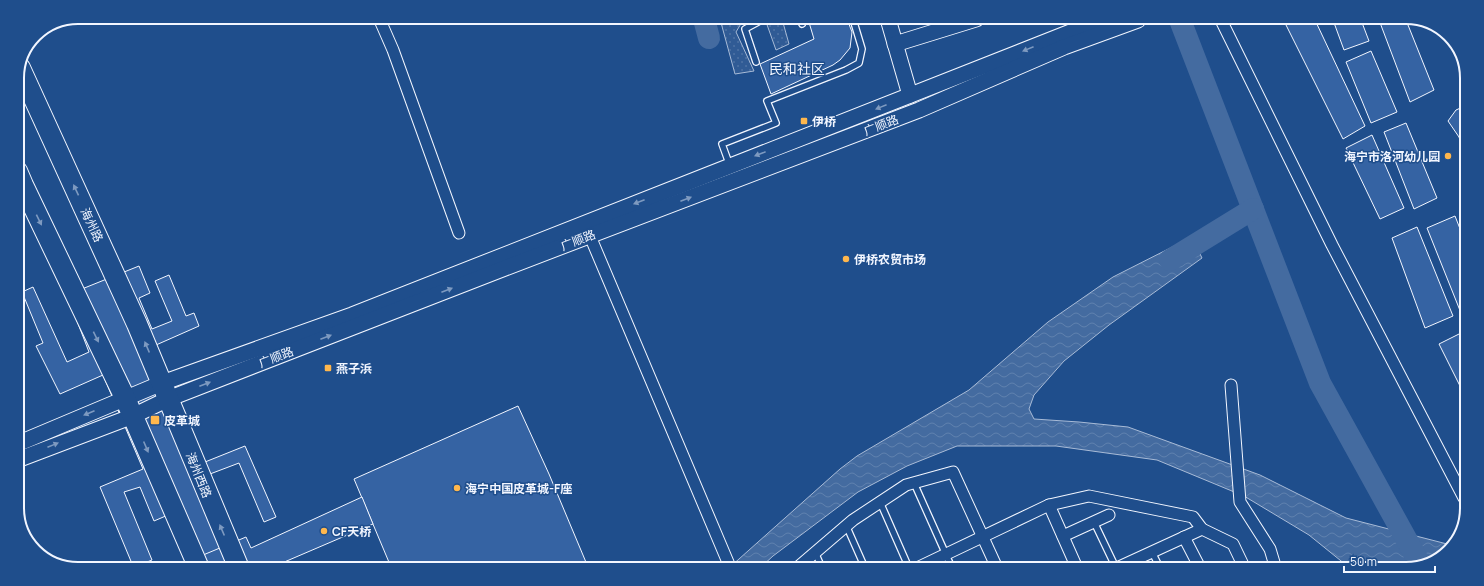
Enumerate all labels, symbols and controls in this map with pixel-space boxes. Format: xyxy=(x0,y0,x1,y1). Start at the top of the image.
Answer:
one-way arrow xyxy=(1022,46,1034,52)
district label: 民和社区 xyxy=(769,59,825,78)
one-way arrow xyxy=(875,104,887,110)
street label: 广顺路 xyxy=(861,111,901,139)
place label: 伊桥 xyxy=(812,113,836,130)
marker: 伊桥 xyxy=(799,116,809,126)
place label: 海宁市洛河幼儿园 xyxy=(1344,148,1440,165)
marker: 海宁市洛河幼儿园 xyxy=(1443,151,1453,161)
one-way arrow xyxy=(754,152,766,158)
one-way arrow xyxy=(73,185,79,196)
one-way arrow xyxy=(680,195,692,201)
one-way arrow xyxy=(633,199,645,205)
street label: 海州路 xyxy=(77,205,107,245)
one-way arrow xyxy=(36,214,42,225)
street label: 广顺路 xyxy=(558,226,598,254)
place label: 伊桥农贸市场 xyxy=(854,251,926,268)
marker: 伊桥农贸市场 xyxy=(841,254,851,264)
one-way arrow xyxy=(441,287,453,293)
one-way arrow xyxy=(93,331,99,342)
one-way arrow xyxy=(320,334,332,340)
one-way arrow xyxy=(144,342,150,353)
street label: 广顺路 xyxy=(256,343,296,371)
place label: 燕子浜 xyxy=(336,360,372,377)
marker: 燕子浜 xyxy=(323,363,333,373)
one-way arrow xyxy=(199,381,211,387)
one-way arrow xyxy=(84,410,95,416)
place label: 皮革城 xyxy=(164,412,200,429)
marker: 皮革城 xyxy=(149,414,161,426)
one-way arrow xyxy=(143,441,149,452)
one-way arrow xyxy=(48,442,60,448)
street label: 海州西路 xyxy=(182,450,216,500)
place label: 海宁中国皮革城-F座 xyxy=(465,480,572,497)
marker: 海宁中国皮革城-F座 xyxy=(452,483,462,493)
place label: CF天桥 xyxy=(332,523,371,540)
one-way arrow xyxy=(219,524,225,536)
marker: CF天桥 xyxy=(319,526,329,536)
scale bar xyxy=(1344,548,1435,574)
text: 50 m xyxy=(1350,553,1377,570)

